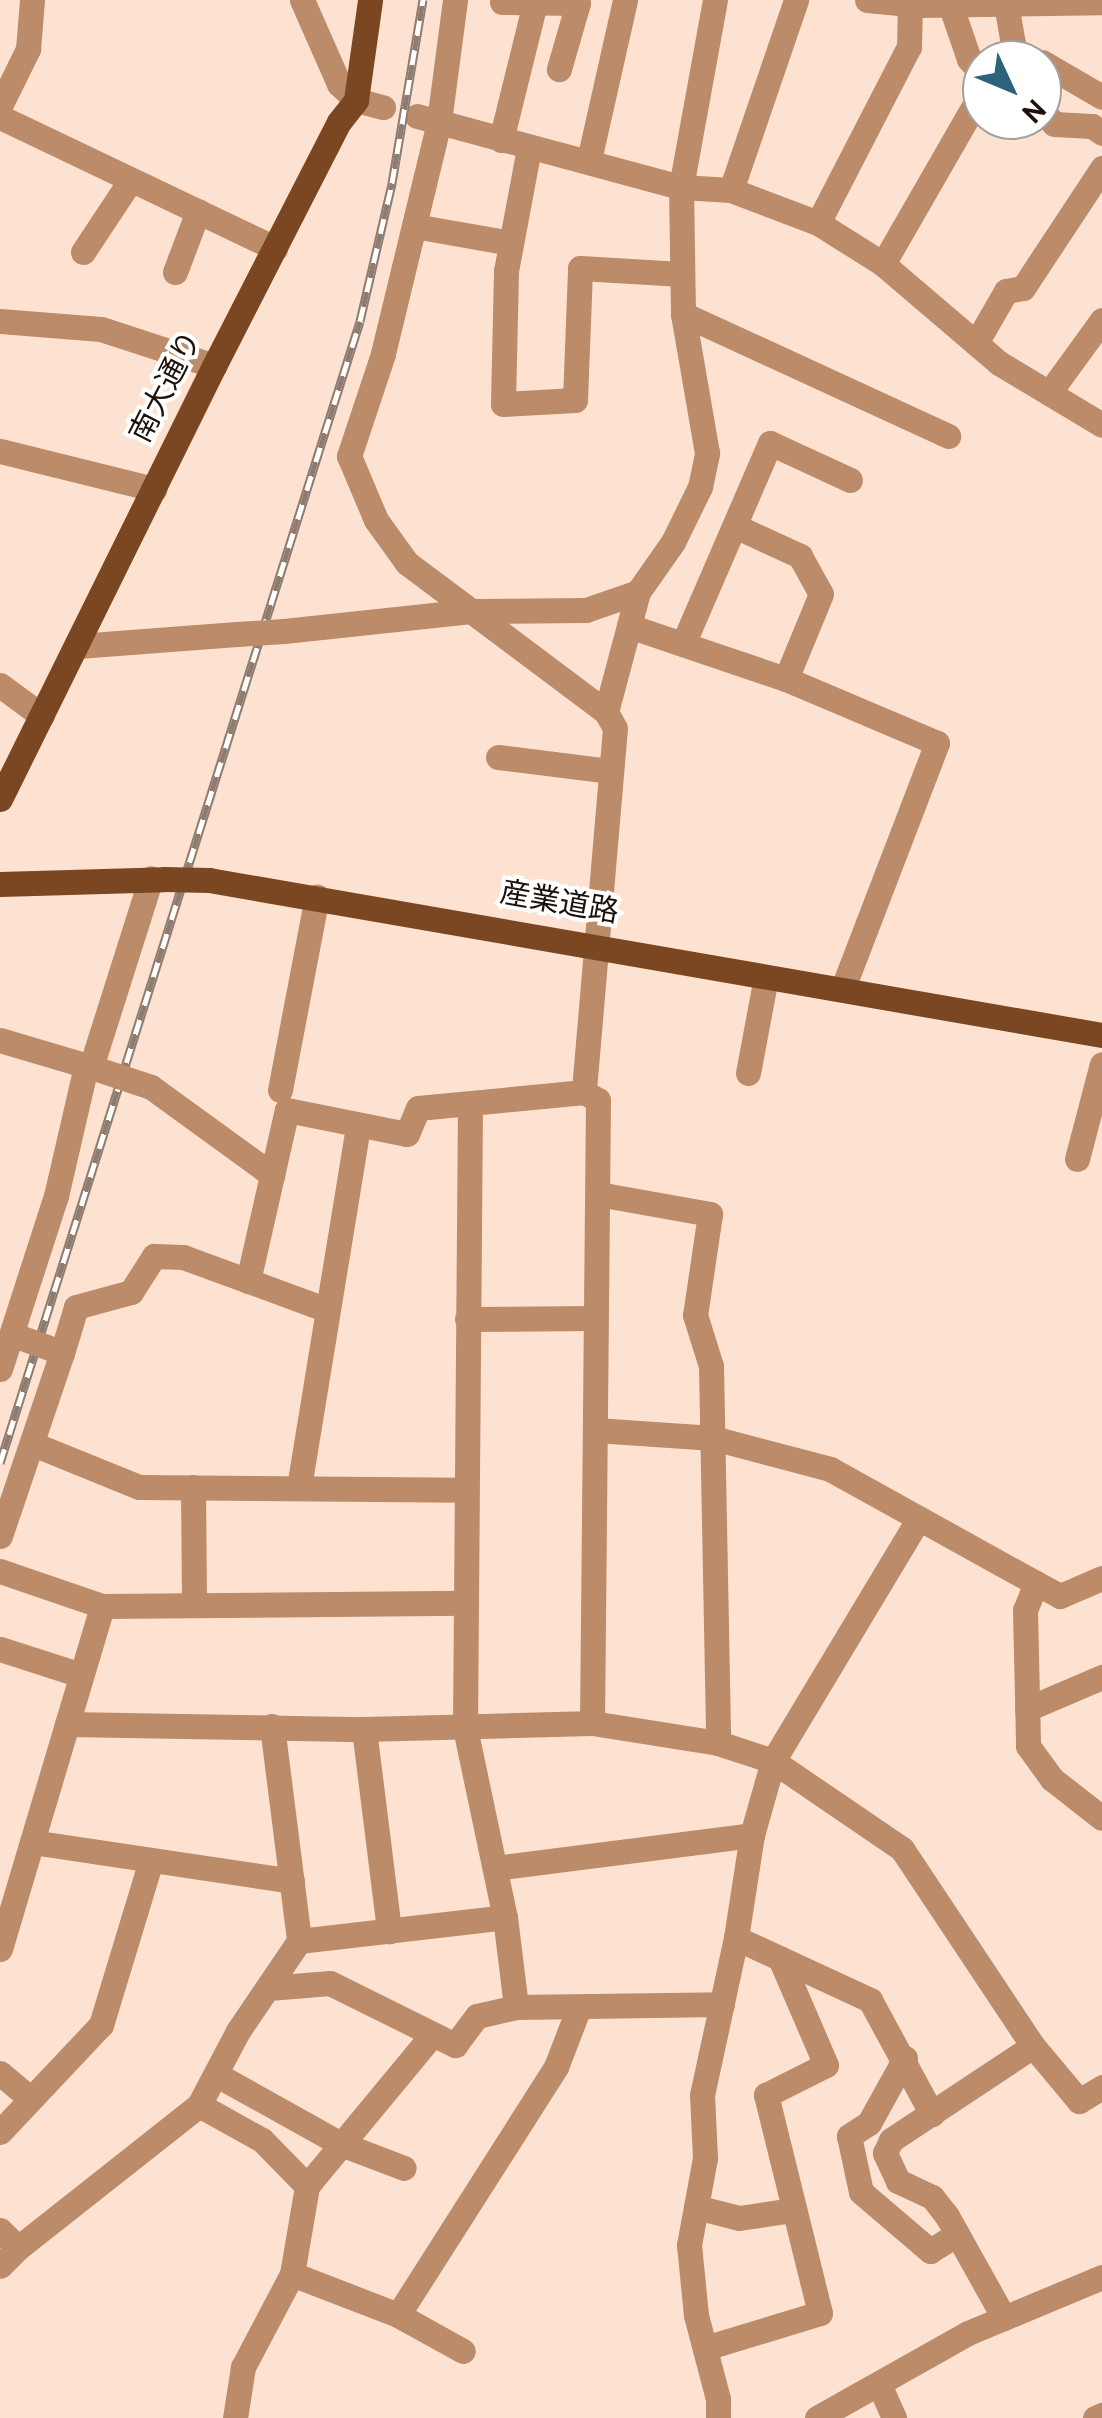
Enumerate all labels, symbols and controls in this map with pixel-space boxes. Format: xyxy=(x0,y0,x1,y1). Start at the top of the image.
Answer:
north arrow xyxy=(962,40,1062,140)
text: N xyxy=(1012,90,1052,129)
street label: 南大通り xyxy=(125,326,211,450)
street label: 産業道路 xyxy=(497,877,621,933)

